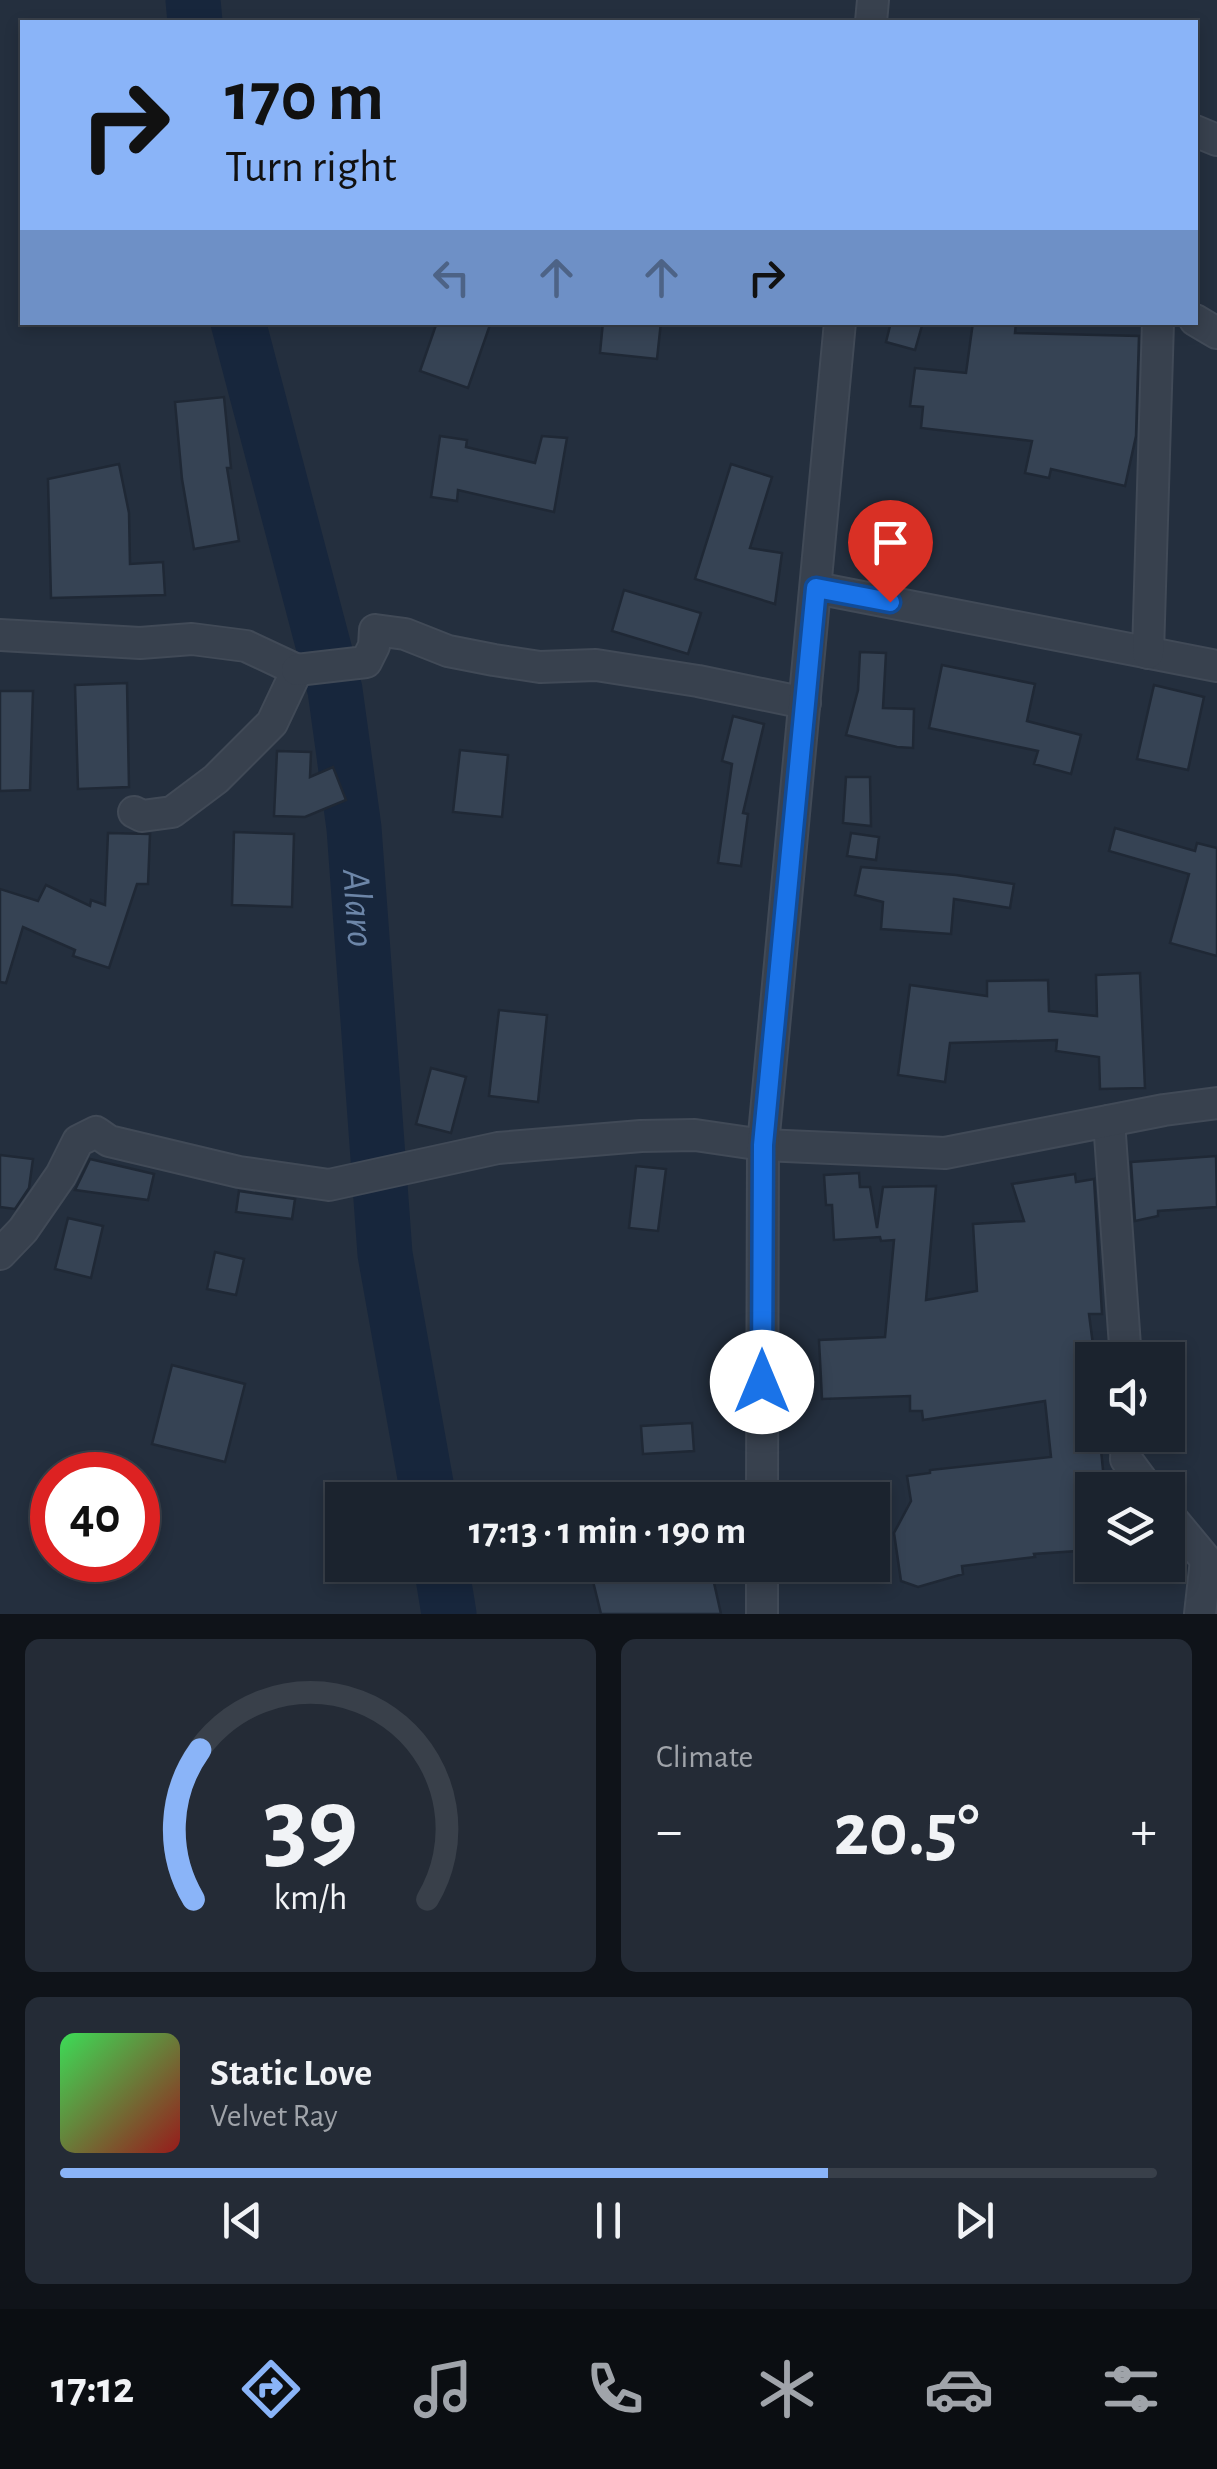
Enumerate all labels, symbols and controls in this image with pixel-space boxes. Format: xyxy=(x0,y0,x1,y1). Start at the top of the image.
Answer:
icon: right xyxy=(60,60,190,190)
text: 170 m xyxy=(225,63,384,133)
text: Turn right xyxy=(225,145,397,190)
icon: left xyxy=(424,250,479,305)
icon: ahead xyxy=(529,250,584,305)
icon: ahead xyxy=(634,250,689,305)
icon: right xyxy=(739,250,794,305)
pin xyxy=(848,500,933,603)
icon: arrive xyxy=(863,515,918,570)
water label: Alaro xyxy=(335,867,381,948)
position arrow xyxy=(710,1330,814,1434)
map controls xyxy=(1075,1342,1185,1582)
button: sound xyxy=(1075,1342,1185,1452)
speed limit sign: 40 xyxy=(30,1452,160,1582)
button: layers xyxy=(1075,1472,1185,1582)
text: 17:13 · 1 min · 190 m xyxy=(469,1513,746,1551)
text: Climate xyxy=(656,1741,753,1773)
text: 39 xyxy=(263,1774,358,1878)
text: 20.5° xyxy=(834,1794,979,1869)
text: − xyxy=(656,1804,682,1859)
text: + xyxy=(1131,1804,1157,1859)
text: km/h xyxy=(274,1880,347,1916)
text: Static Love xyxy=(210,2055,372,2093)
text: Velvet Ray xyxy=(210,2100,338,2132)
icon: previous xyxy=(215,2193,270,2248)
icon: pause xyxy=(581,2193,636,2248)
icon: next xyxy=(947,2193,1002,2248)
icon: directions xyxy=(236,2354,306,2424)
icon: music xyxy=(408,2354,478,2424)
icon: phone xyxy=(580,2354,650,2424)
icon: climate xyxy=(752,2354,822,2424)
icon: car xyxy=(924,2354,994,2424)
icon: filters xyxy=(1096,2354,1166,2424)
text: 17:12 xyxy=(51,2366,134,2411)

